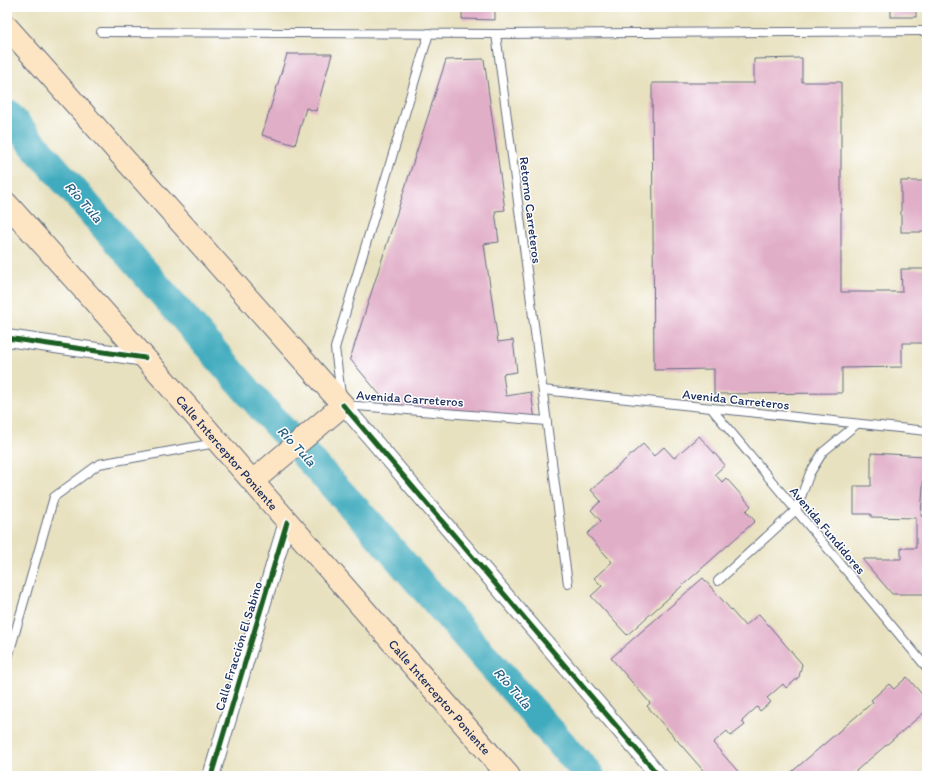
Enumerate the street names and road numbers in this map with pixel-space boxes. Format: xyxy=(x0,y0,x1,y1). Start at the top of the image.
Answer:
street label: Retorno Carreteros xyxy=(517,156,545,264)
street label: Avenida Carreteros xyxy=(682,386,790,413)
street label: Avenida Carreteros xyxy=(356,387,464,410)
street label: Calle Interceptor Poniente xyxy=(173,392,281,513)
street label: Avenida Fundidores xyxy=(787,484,869,577)
street label: Calle Fracción El Sabino xyxy=(212,579,265,713)
street label: Calle Interceptor Poniente xyxy=(385,636,494,758)

